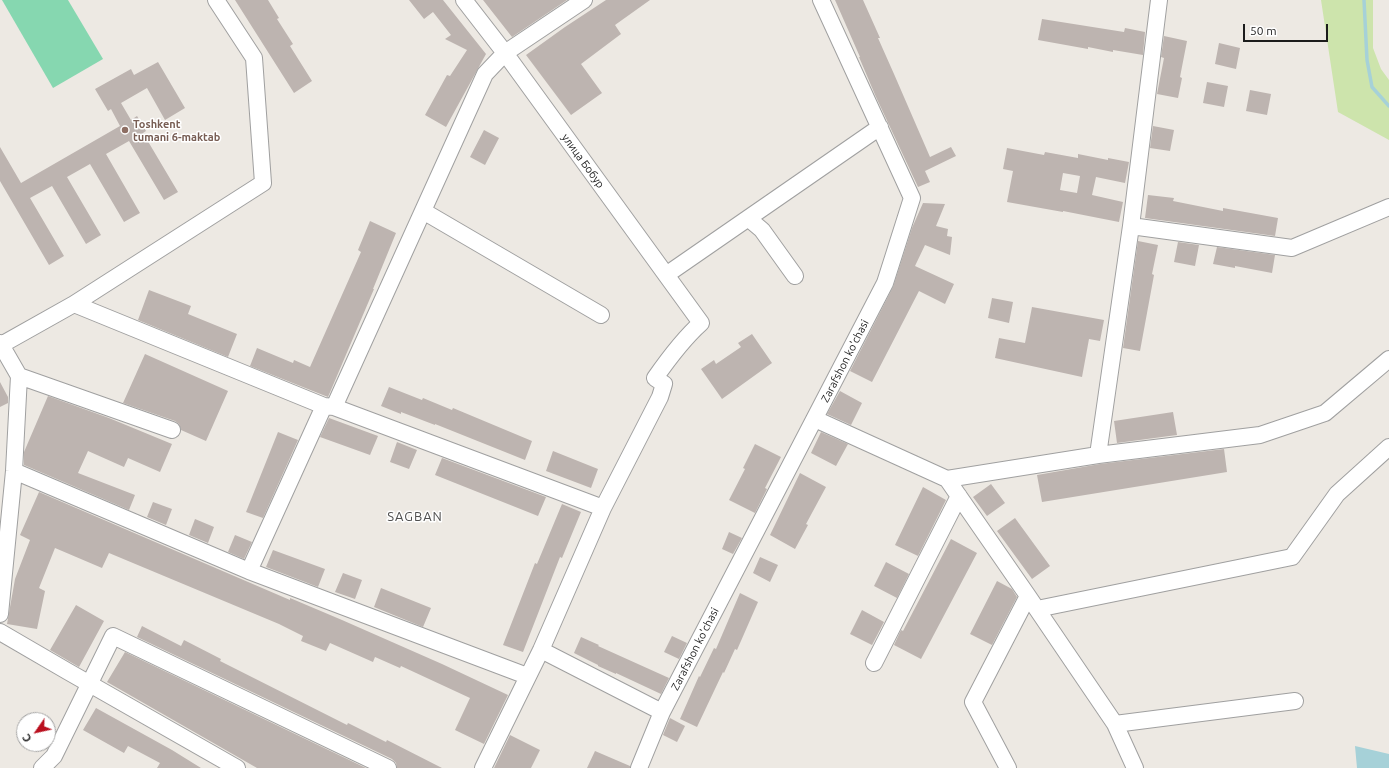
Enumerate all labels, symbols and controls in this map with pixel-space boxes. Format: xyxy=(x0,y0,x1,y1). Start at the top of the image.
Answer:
scale bar xyxy=(1245,16,1330,42)
text: 50 m xyxy=(1250,24,1277,37)
place label: Toshkent tumani 6-maktab xyxy=(133,117,220,143)
marker: Toshkent tumani 6-maktab xyxy=(120,125,130,135)
street label: улица Бобур xyxy=(559,131,607,191)
street label: Zarafshon ko'chasi xyxy=(818,318,872,404)
district label: SAGBAN xyxy=(387,509,443,525)
street label: Zarafshon ko'chasi xyxy=(668,606,722,692)
north arrow xyxy=(16,712,56,752)
text: С xyxy=(20,732,34,744)

